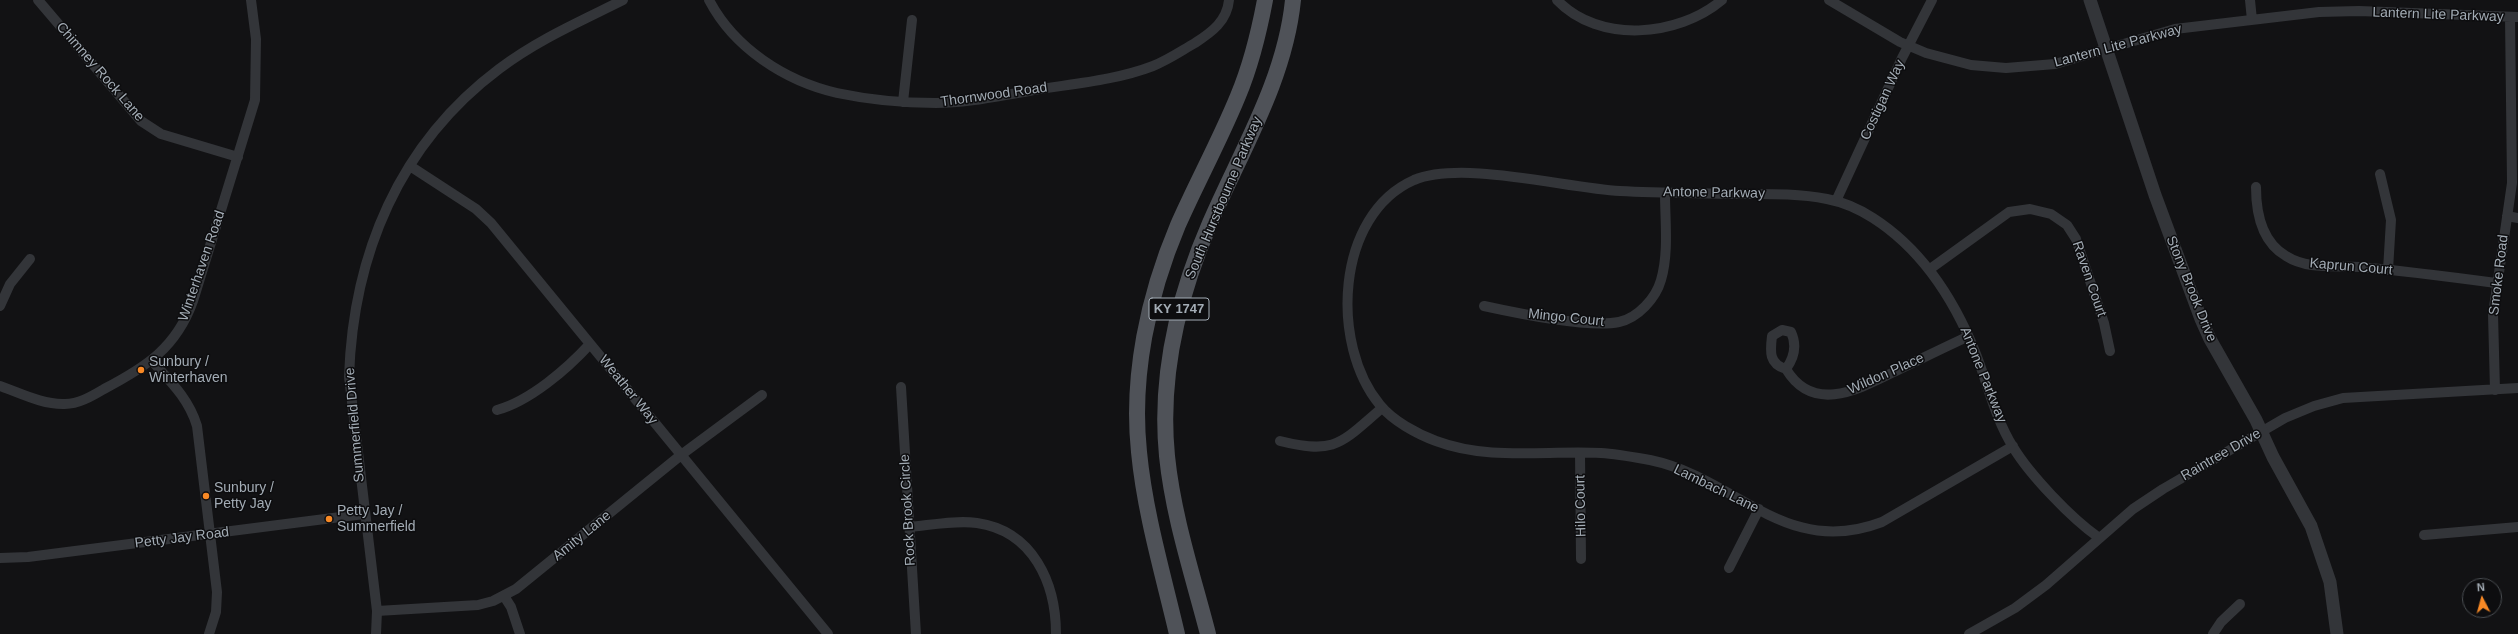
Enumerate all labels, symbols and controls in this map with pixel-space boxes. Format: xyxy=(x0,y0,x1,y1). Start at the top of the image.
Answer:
street label: Lantern Lite Parkway xyxy=(2372,4,2504,26)
street label: Chimney Rock Lane xyxy=(52,19,148,125)
street label: Lantern Lite Parkway xyxy=(2052,21,2184,71)
street label: Costigan Way xyxy=(1857,57,1909,143)
street label: Thornwood Road xyxy=(940,79,1048,111)
street label: South Hurstbourne Parkway xyxy=(1182,114,1266,282)
street label: Antone Parkway xyxy=(1663,184,1765,202)
street label: Winterhaven Road xyxy=(175,208,229,324)
street label: Stony Brook Drive xyxy=(2162,234,2220,344)
street label: Smoke Road xyxy=(2486,234,2512,316)
street label: Raven Court xyxy=(2068,239,2110,319)
street label: Kaprun Court xyxy=(2309,255,2393,279)
road number: KY 1747 xyxy=(1149,298,1209,320)
street label: Mingo Court xyxy=(1527,306,1605,330)
street label: Antone Parkway xyxy=(1956,325,2010,425)
street label: Wildon Place xyxy=(1845,350,1927,398)
street label: Weather Way xyxy=(595,352,661,428)
place label: Sunbury / Winterhaven xyxy=(149,354,228,386)
marker: Sunbury / Winterhaven xyxy=(136,365,146,375)
street label: Summerfield Drive xyxy=(342,367,368,483)
street label: Raintree Drive xyxy=(2178,425,2264,485)
street label: Rock Brook Circle xyxy=(897,454,919,566)
street label: Lambach Lane xyxy=(1671,461,1761,517)
street label: Hilo Court xyxy=(1572,475,1590,537)
place label: Sunbury / Petty Jay xyxy=(214,480,274,512)
marker: Sunbury / Petty Jay xyxy=(201,491,211,501)
place label: Petty Jay / Summerfield xyxy=(337,503,416,536)
street label: Amity Lane xyxy=(550,507,614,565)
marker: Petty Jay / Summerfield xyxy=(324,514,334,524)
street label: Petty Jay Road xyxy=(134,524,230,552)
north arrow xyxy=(2462,578,2502,618)
text: N xyxy=(2476,581,2485,593)

